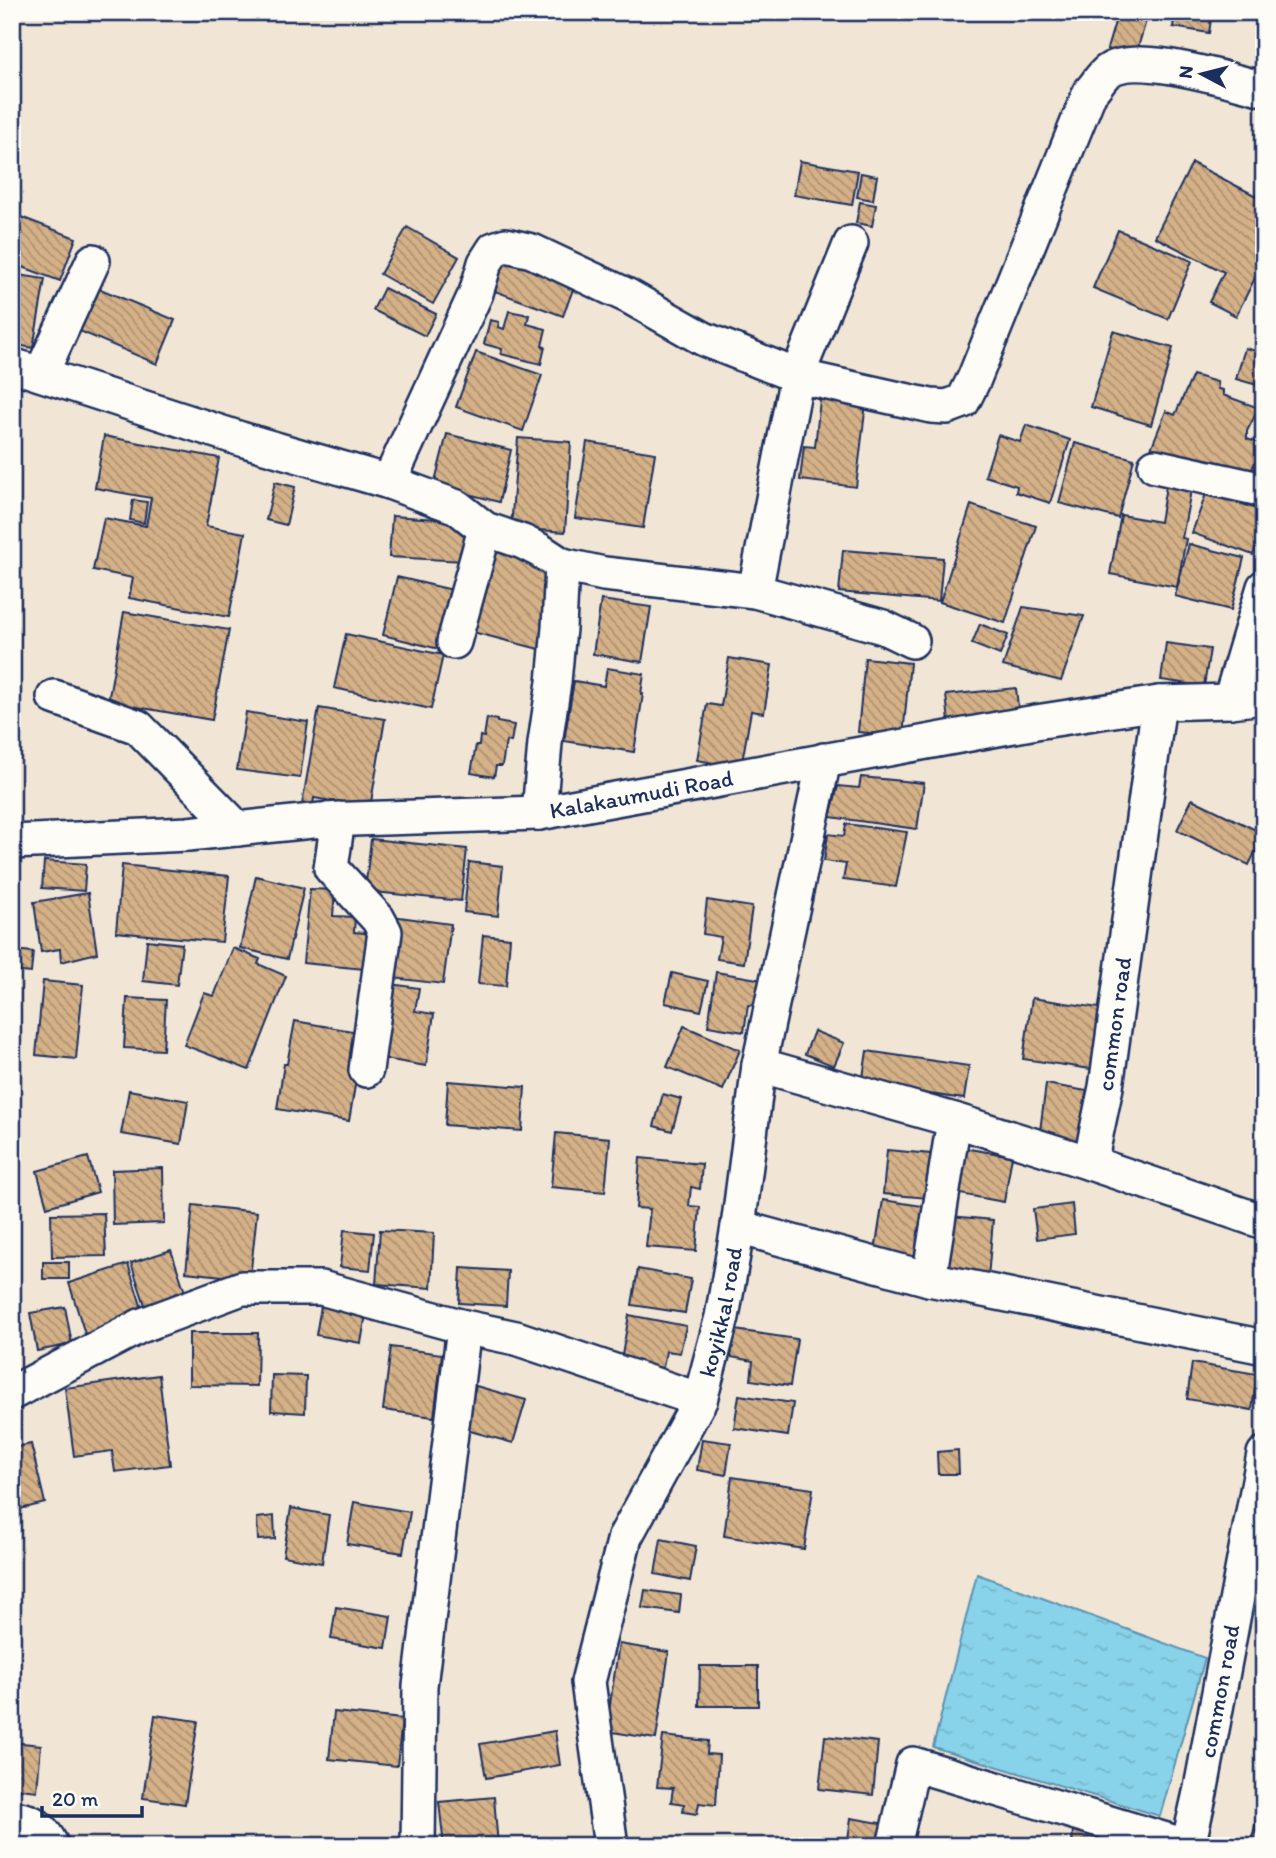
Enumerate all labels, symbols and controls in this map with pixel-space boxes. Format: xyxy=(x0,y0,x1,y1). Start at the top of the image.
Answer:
north arrow xyxy=(1168,38,1238,108)
text: N xyxy=(1173,64,1198,80)
street label: Kalakaumudi Road xyxy=(547,764,735,825)
street label: common road xyxy=(1091,955,1137,1093)
street label: koyikkal road xyxy=(693,1244,748,1380)
street label: common road xyxy=(1193,1622,1246,1760)
scale bar xyxy=(42,1774,142,1818)
text: 20 m xyxy=(52,1786,99,1811)

